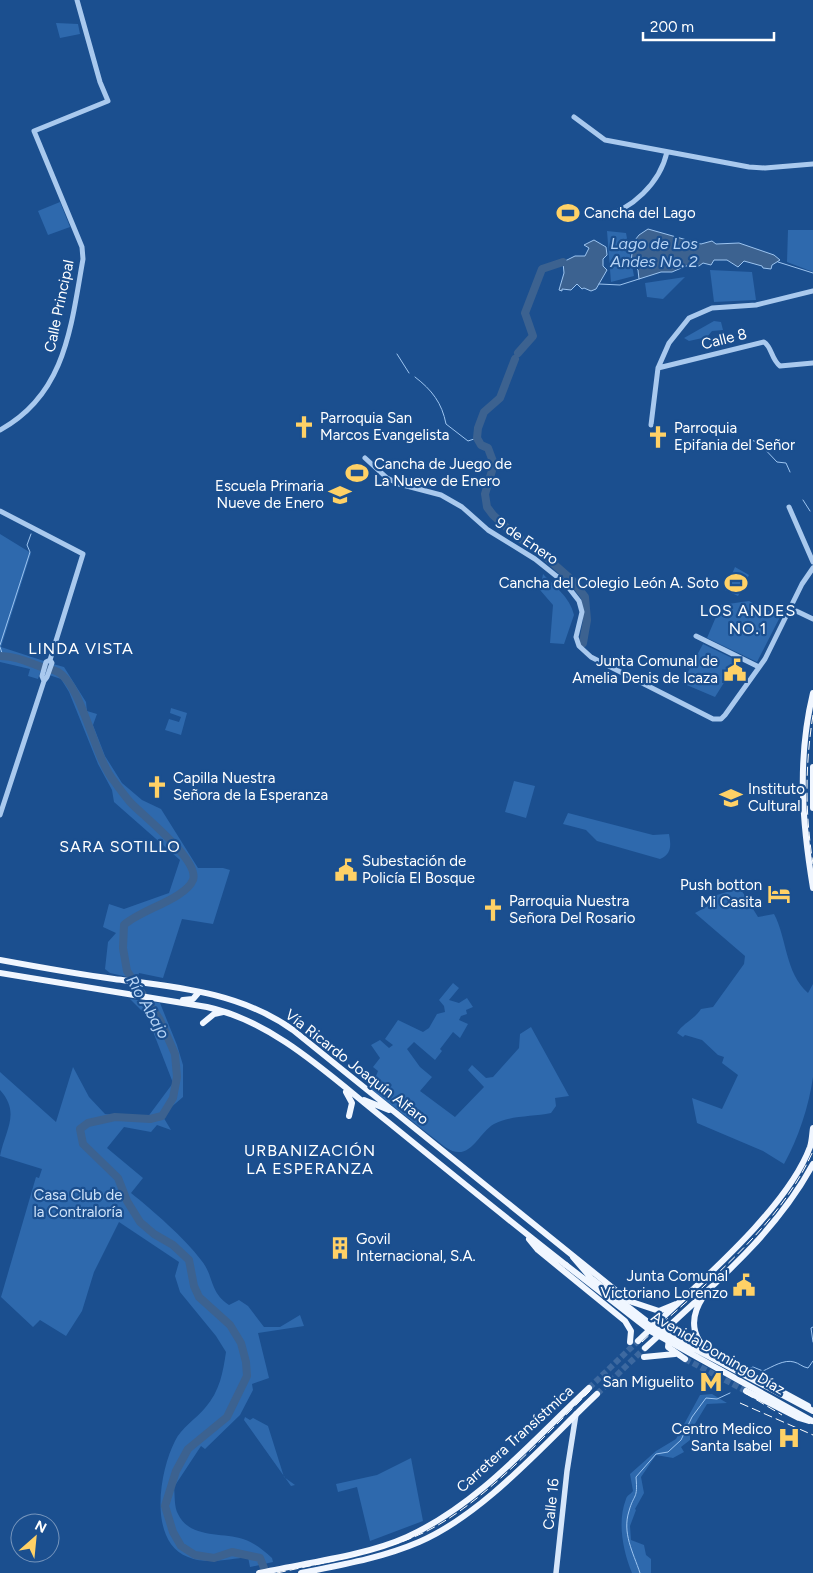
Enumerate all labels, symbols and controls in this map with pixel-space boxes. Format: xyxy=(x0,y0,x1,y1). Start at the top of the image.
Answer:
scale bar xyxy=(643,10,774,42)
text: 200 m xyxy=(650,18,694,36)
sports icon: Cancha del Lago xyxy=(555,200,581,226)
place label: Cancha del Lago xyxy=(584,204,696,222)
water label: Lago de Los Andes No. 2 xyxy=(609,234,698,271)
street label: Calle Principal xyxy=(40,258,78,354)
street label: Calle 8 xyxy=(699,325,749,353)
place label: Parroquia San Marcos Evangelista xyxy=(320,409,450,444)
church icon: Parroquia San Marcos Evangelista xyxy=(291,414,317,440)
place label: Parroquia Epifania del Señor xyxy=(674,419,795,454)
church icon: Parroquia Epifania del Señor xyxy=(645,424,671,450)
place label: Cancha de Juego de La Nueve de Enero xyxy=(374,455,512,490)
sports icon: Cancha de Juego de La Nueve de Enero xyxy=(344,460,370,486)
place label: Escuela Primaria Nueve de Enero xyxy=(215,477,324,512)
school or university icon: Escuela Primaria Nueve de Enero xyxy=(327,482,353,508)
street label: 9 de Enero xyxy=(492,513,562,569)
sports icon: Cancha del Colegio León A. Soto xyxy=(723,570,749,596)
place label: Cancha del Colegio León A. Soto xyxy=(499,574,719,592)
district label: LOS ANDES NO.1 xyxy=(700,601,796,638)
district label: LINDA VISTA xyxy=(28,639,134,658)
place label: Junta Comunal de Amelia Denis de Icaza xyxy=(572,652,718,687)
public building icon: Junta Comunal de Amelia Denis de Icaza xyxy=(722,657,748,683)
place label: Capilla Nuestra Señora de la Esperanza xyxy=(173,769,328,804)
church icon: Capilla Nuestra Señora de la Esperanza xyxy=(144,774,170,800)
place label: Instituto Cultural xyxy=(748,780,805,815)
school or university icon: Instituto Cultural xyxy=(718,785,744,811)
district label: SARA SOTILLO xyxy=(59,837,181,856)
place label: Subestación de Policía El Bosque xyxy=(362,852,475,887)
public building icon: Subestación de Policía El Bosque xyxy=(333,857,359,883)
place label: Push botton Mi Casita xyxy=(680,876,762,911)
hotel icon: Push botton Mi Casita xyxy=(766,881,792,907)
place label: Parroquia Nuestra Señora Del Rosario xyxy=(509,892,636,927)
church icon: Parroquia Nuestra Señora Del Rosario xyxy=(480,897,506,923)
water label: Río Abajo xyxy=(122,972,174,1042)
street label: Vía Ricardo Joaquín Alfaro xyxy=(282,1005,433,1129)
district label: URBANIZACIÓN LA ESPERANZA xyxy=(244,1141,376,1178)
park label: Casa Club de la Contraloría xyxy=(33,1186,123,1221)
place label: Govil Internacional, S.A. xyxy=(356,1230,476,1265)
building icon: Govil Internacional, S.A. xyxy=(327,1235,353,1261)
place label: Junta Comunal Victoriano Lorenzo xyxy=(601,1267,728,1302)
public building icon: Junta Comunal Victoriano Lorenzo xyxy=(731,1272,757,1298)
street label: Avenida Domingo Díaz xyxy=(648,1307,788,1399)
metro station icon: San Miguelito xyxy=(698,1369,724,1395)
place label: San Miguelito xyxy=(602,1373,694,1391)
street label: Carretera Transístmica xyxy=(453,1382,577,1496)
place label: Centro Medico Santa Isabel xyxy=(672,1420,772,1455)
hospital icon: Centro Medico Santa Isabel xyxy=(776,1425,802,1451)
street label: Calle 16 xyxy=(539,1477,563,1531)
north arrow xyxy=(10,1513,60,1563)
text: N xyxy=(32,1517,49,1537)

